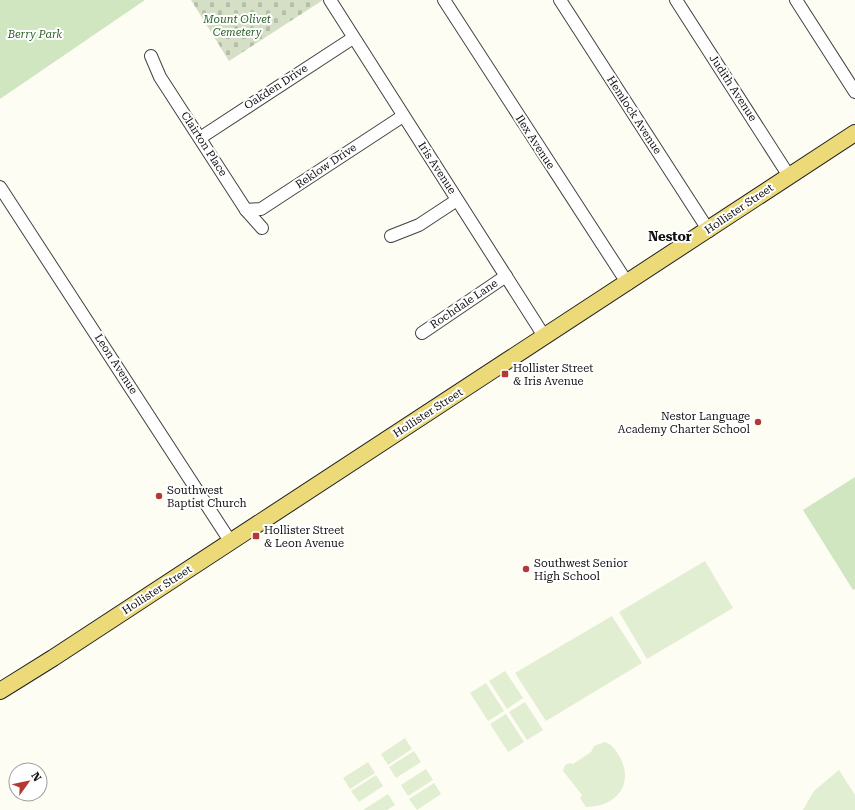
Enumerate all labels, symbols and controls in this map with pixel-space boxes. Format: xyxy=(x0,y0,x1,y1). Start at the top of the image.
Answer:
park label: Mount Olivet Cemetery xyxy=(202,13,272,39)
park label: Berry Park xyxy=(7,28,62,41)
street label: Judith Avenue xyxy=(707,52,759,124)
street label: Oakden Drive xyxy=(242,62,310,112)
street label: Hemlock Avenue xyxy=(604,74,664,156)
street label: Clairton Place xyxy=(178,109,230,179)
street label: Ilex Avenue xyxy=(513,112,557,172)
street label: Iris Avenue xyxy=(415,139,459,197)
street label: Reklow Drive xyxy=(293,141,359,191)
street label: Hollister Street xyxy=(702,181,776,237)
district label: Nestor xyxy=(648,229,692,244)
street label: Rochdale Lane xyxy=(428,277,500,331)
street label: Leon Avenue xyxy=(92,332,140,396)
place label: Hollister Street & Iris Avenue xyxy=(513,362,593,388)
marker: Hollister Street & Iris Avenue xyxy=(500,369,510,379)
street label: Hollister Street xyxy=(391,386,465,440)
place label: Nestor Language Academy Charter School xyxy=(618,410,751,436)
marker: Nestor Language Academy Charter School xyxy=(753,417,763,427)
place label: Southwest Baptist Church xyxy=(167,484,247,510)
marker: Southwest Baptist Church xyxy=(154,491,164,501)
place label: Hollister Street & Leon Avenue xyxy=(264,524,344,550)
marker: Hollister Street & Leon Avenue xyxy=(251,531,261,541)
place label: Southwest Senior High School xyxy=(534,557,628,583)
street label: Hollister Street xyxy=(120,563,194,617)
marker: Southwest Senior High School xyxy=(521,564,531,574)
north arrow xyxy=(8,762,48,802)
text: N xyxy=(28,770,44,784)

